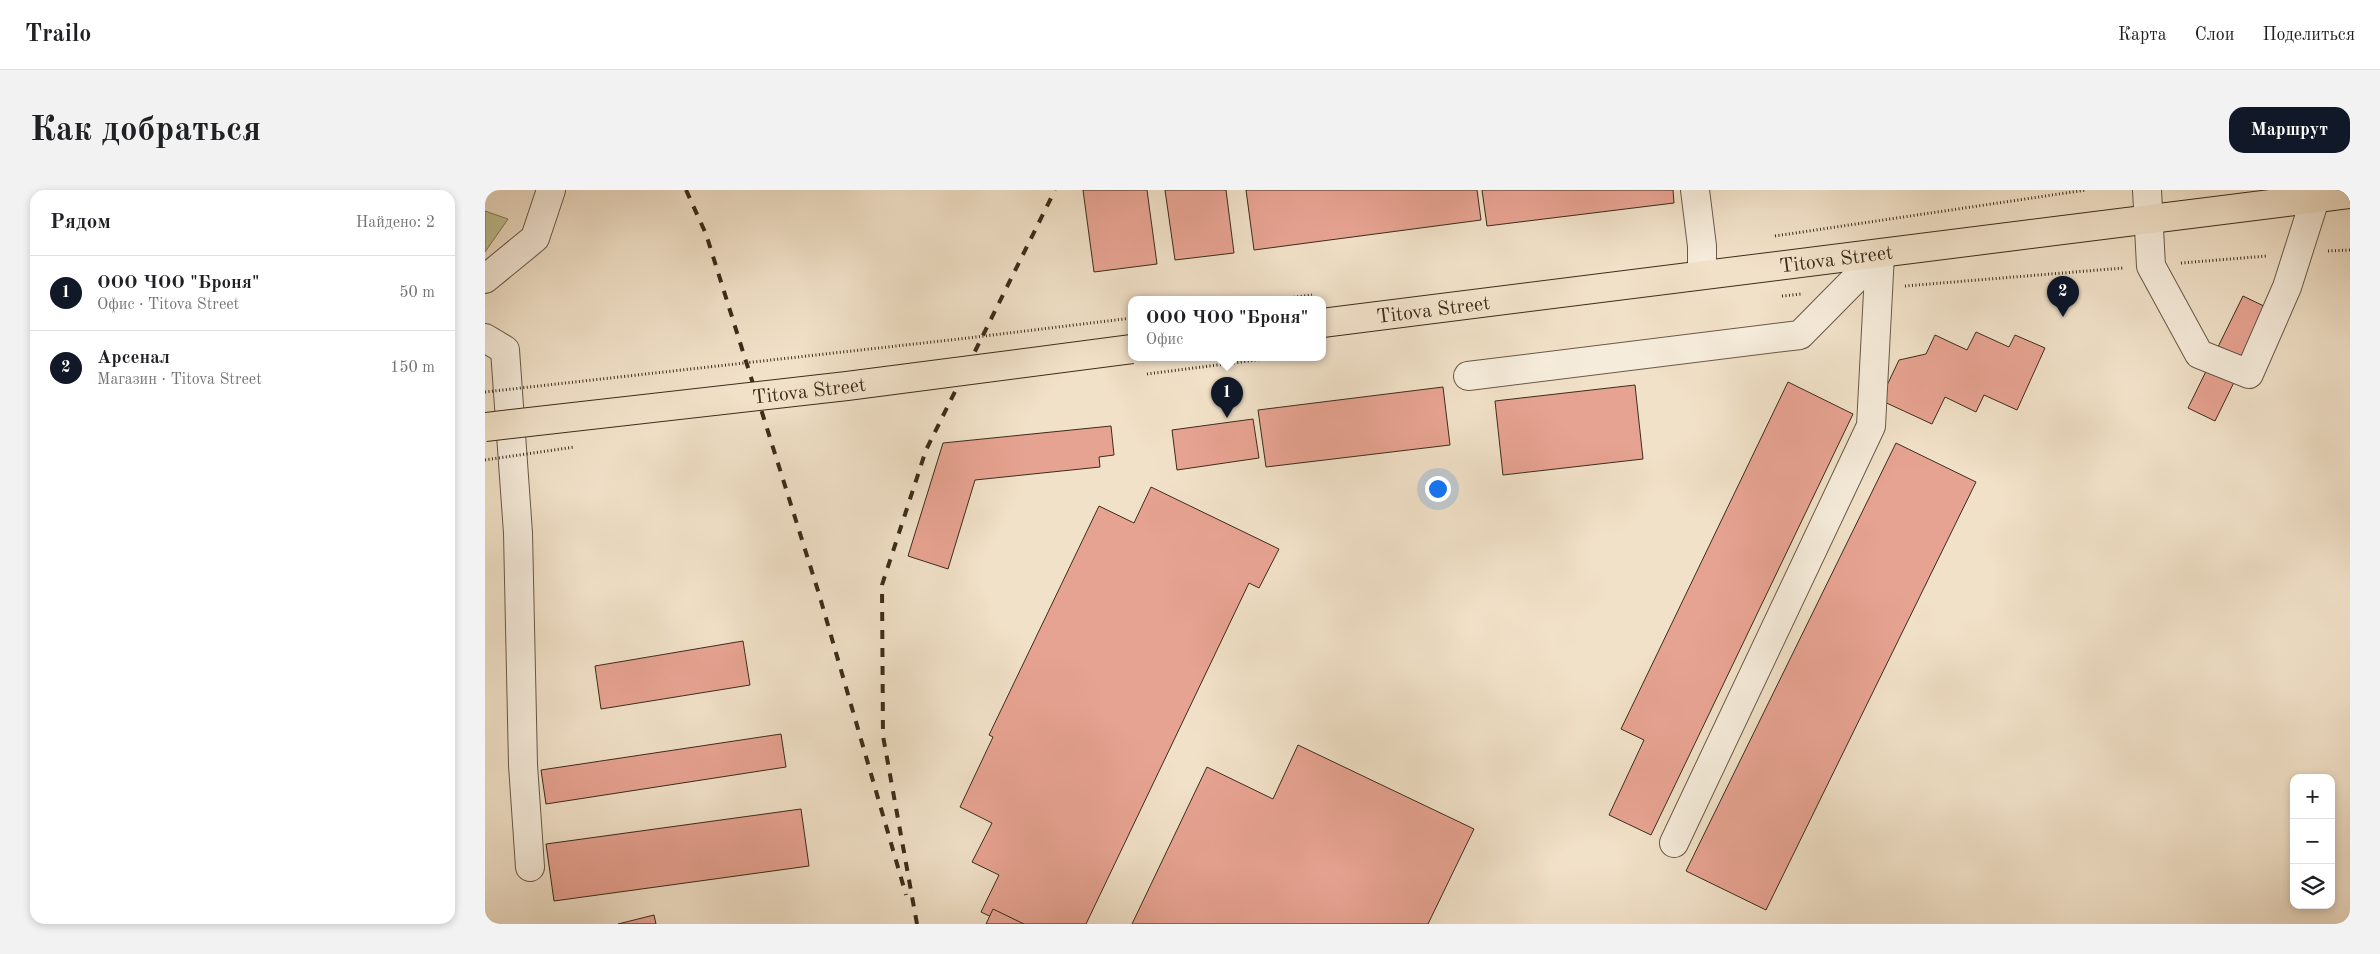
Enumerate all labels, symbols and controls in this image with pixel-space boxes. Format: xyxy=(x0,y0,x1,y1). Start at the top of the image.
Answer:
text: Trailo xyxy=(25,23,91,47)
text: Карта xyxy=(2118,26,2167,44)
text: Слои xyxy=(2195,26,2234,44)
text: Поделиться xyxy=(2262,26,2355,44)
button: Маршрут xyxy=(2229,107,2350,153)
text: Как добраться xyxy=(30,113,261,148)
text: Рядом xyxy=(50,212,111,233)
text: Найдено: 2 xyxy=(356,215,435,231)
street label: Titova Street xyxy=(1778,243,1894,278)
text: ООО ЧОО "Броня" xyxy=(97,274,259,293)
pin: 2 xyxy=(2047,276,2079,317)
text: 1 xyxy=(61,285,71,301)
text: 50 m xyxy=(399,285,435,301)
street label: Titova Street xyxy=(1375,294,1491,328)
popup xyxy=(1128,296,1326,361)
text: Офис · Titova Street xyxy=(97,297,239,313)
text: ООО ЧОО "Броня" xyxy=(1146,309,1308,328)
text: Офис xyxy=(1146,332,1183,348)
text: Арсенал xyxy=(97,349,170,368)
text: 2 xyxy=(61,360,71,376)
text: 150 m xyxy=(390,360,435,376)
text: Магазин · Titova Street xyxy=(97,372,262,388)
street label: Titova Street xyxy=(751,376,867,409)
pin: 1 xyxy=(1211,377,1243,418)
your location xyxy=(1425,476,1451,502)
map controls xyxy=(2290,774,2335,909)
button: + xyxy=(2290,774,2335,819)
button: − xyxy=(2290,819,2335,864)
button: layers xyxy=(2290,864,2335,909)

